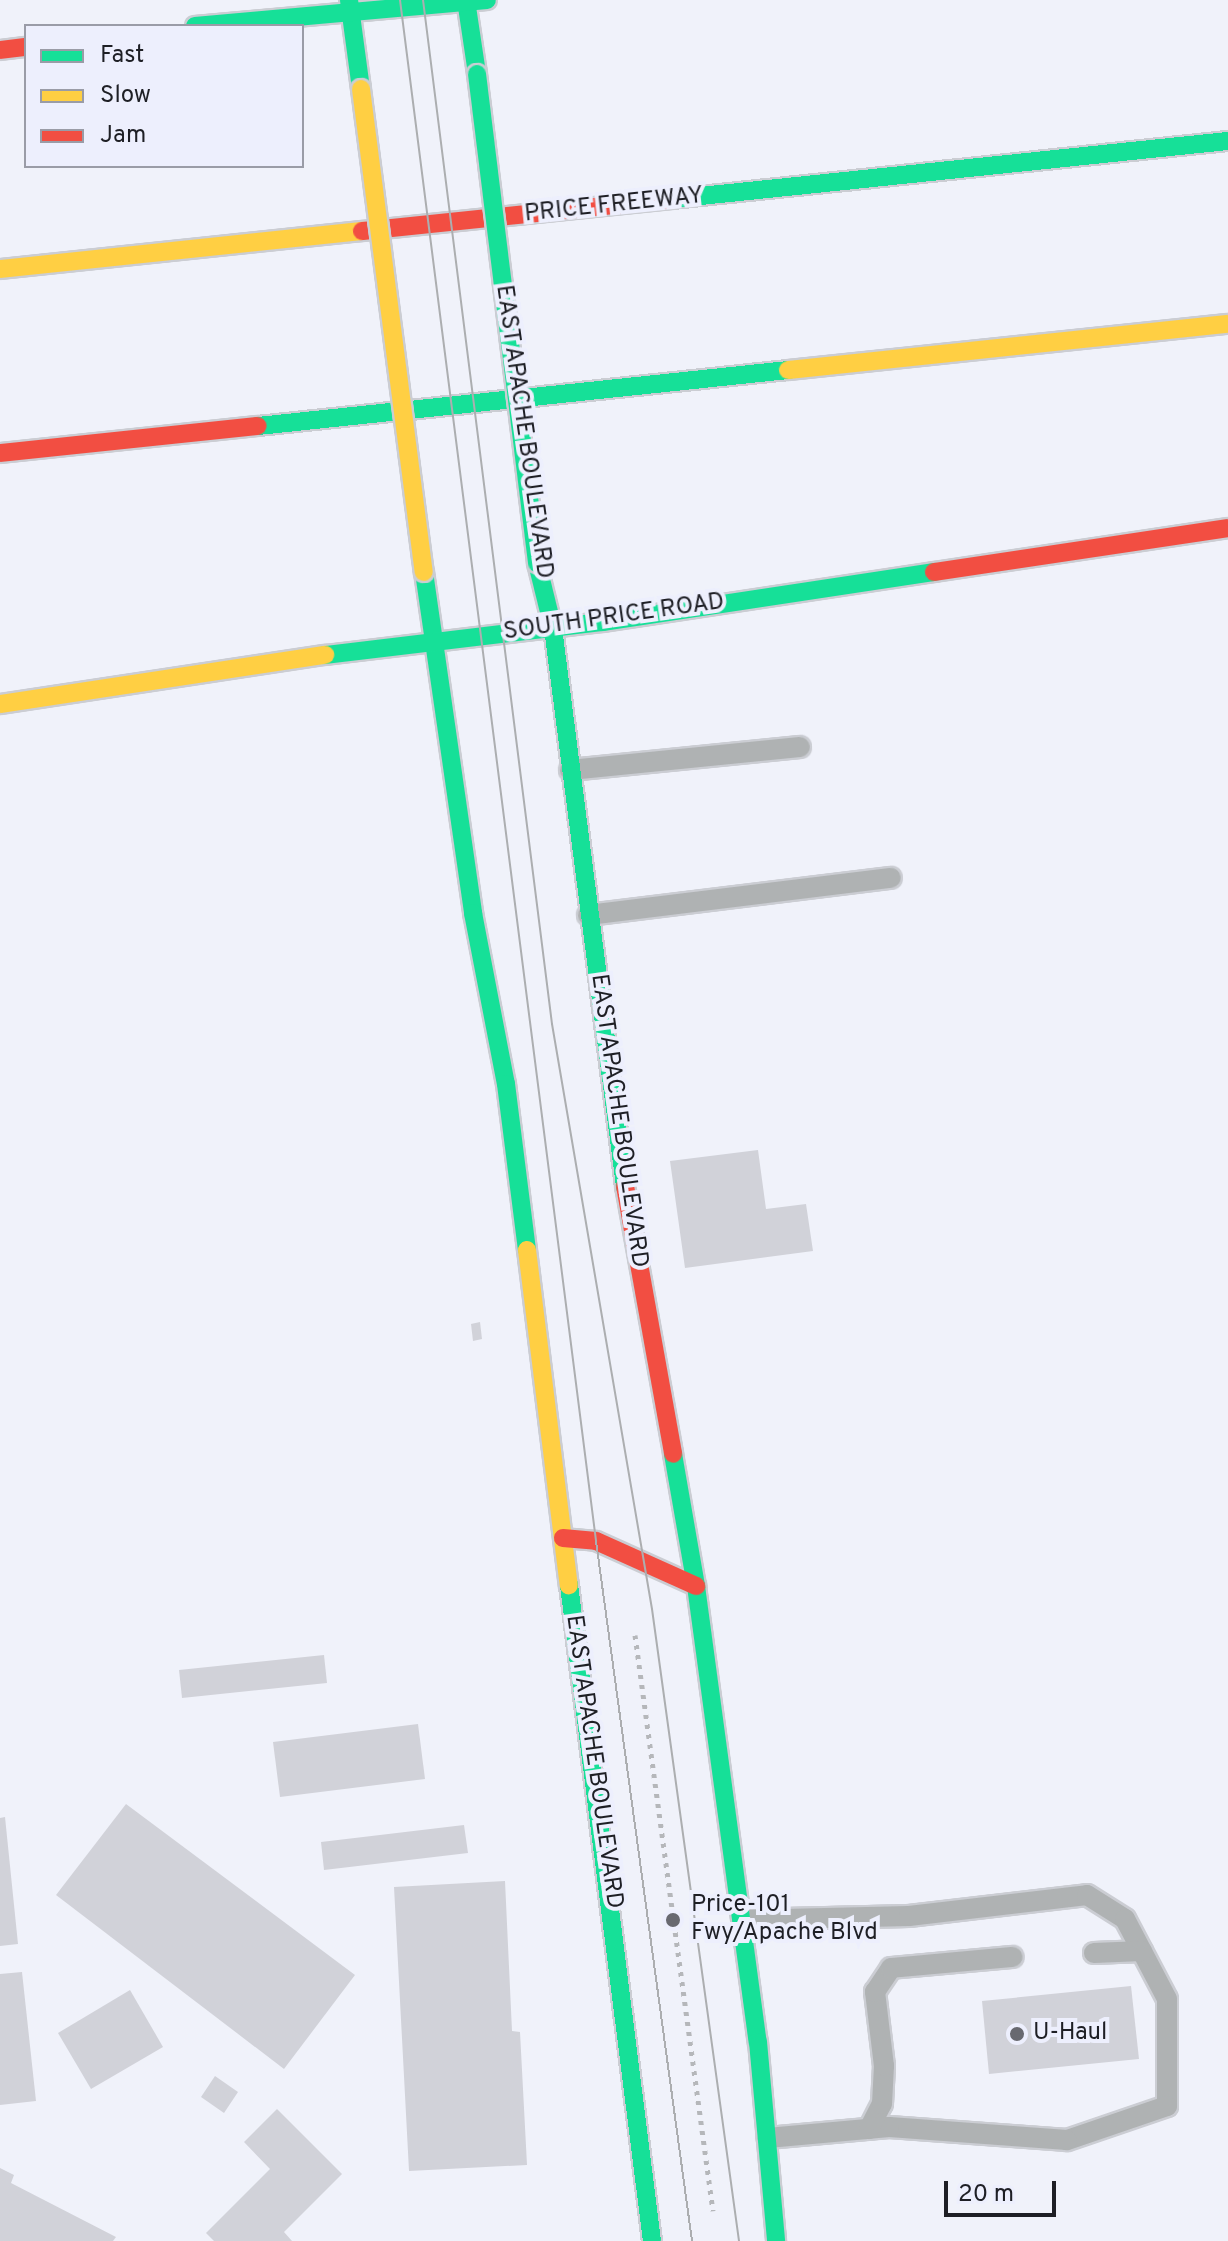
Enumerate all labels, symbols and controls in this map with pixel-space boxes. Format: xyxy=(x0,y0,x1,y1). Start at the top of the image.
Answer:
legend xyxy=(24,24,304,168)
text: Fast xyxy=(100,41,144,71)
text: Slow xyxy=(100,81,151,111)
text: Jam xyxy=(100,121,146,151)
street label: PRICE FREEWAY xyxy=(523,182,705,230)
street label: EAST APACHE BOULEVARD xyxy=(488,282,558,582)
street label: SOUTH PRICE ROAD xyxy=(502,588,726,648)
street label: EAST APACHE BOULEVARD xyxy=(583,971,653,1271)
street label: EAST APACHE BOULEVARD xyxy=(558,1612,628,1912)
place label: Price-101 Fwy/Apache Blvd xyxy=(691,1892,878,1948)
marker: Price-101 Fwy/Apache Blvd xyxy=(662,1909,684,1931)
place label: U-Haul xyxy=(1033,2020,1107,2048)
marker: U-Haul xyxy=(1008,2025,1026,2043)
scale bar xyxy=(948,2165,1060,2215)
text: 20 m xyxy=(958,2180,1014,2210)

